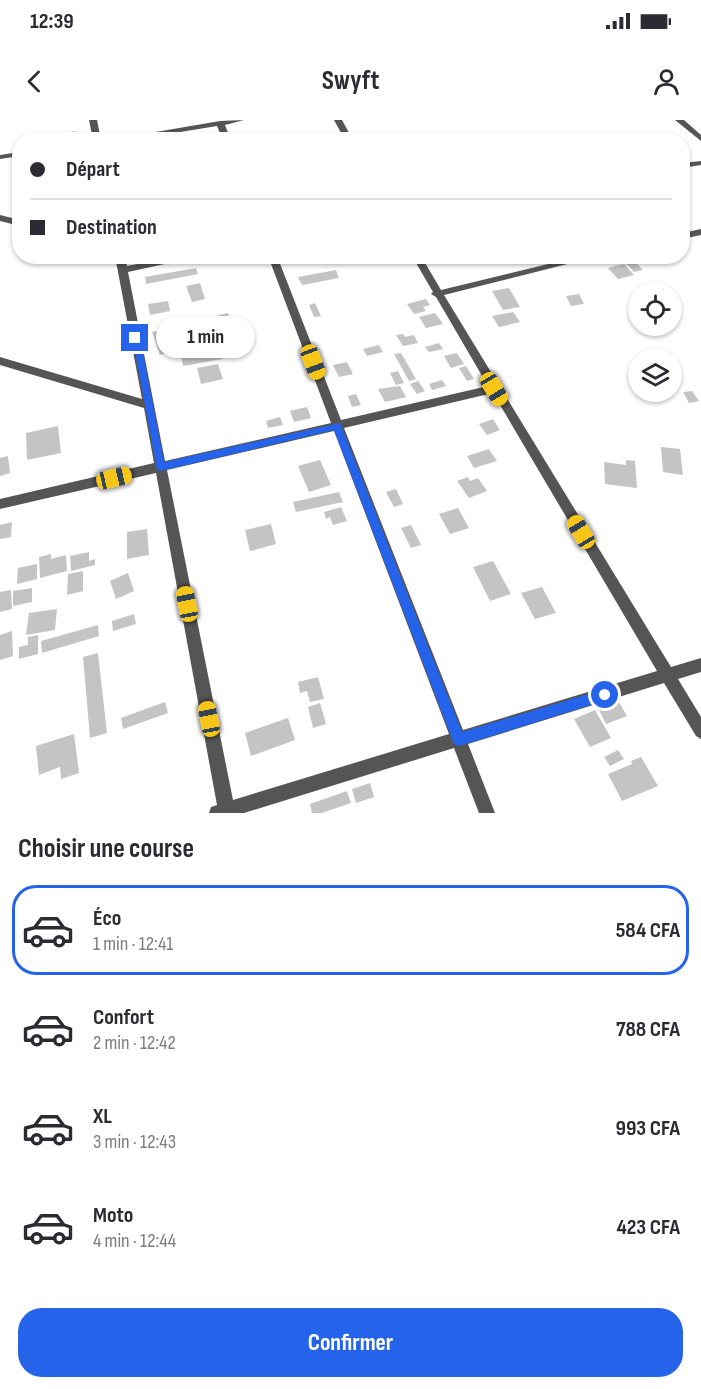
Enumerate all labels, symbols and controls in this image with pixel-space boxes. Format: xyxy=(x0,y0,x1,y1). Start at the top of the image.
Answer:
text: 12:39 xyxy=(30,8,74,35)
icon: back xyxy=(18,65,51,98)
text: Swyft xyxy=(322,65,379,97)
icon: person xyxy=(650,65,683,98)
text: Départ xyxy=(66,156,120,183)
text: Destination xyxy=(66,214,157,241)
map controls xyxy=(628,282,682,402)
button: locate xyxy=(628,282,682,336)
callout: 1 min xyxy=(156,317,255,359)
route end xyxy=(121,324,148,351)
text: 1 min xyxy=(187,325,224,349)
car xyxy=(298,342,328,382)
button: layers xyxy=(628,348,682,402)
car xyxy=(477,369,511,409)
car xyxy=(94,465,134,491)
car xyxy=(564,512,598,552)
car xyxy=(175,585,199,623)
route start xyxy=(591,681,618,708)
car xyxy=(197,700,221,738)
text: Choisir une course xyxy=(18,833,194,865)
icon: car xyxy=(21,903,75,957)
text: Éco xyxy=(93,905,121,932)
text: 584 CFA xyxy=(616,917,680,944)
text: 1 min · 12:41 xyxy=(93,932,173,956)
icon: car xyxy=(21,1002,75,1056)
text: Confort xyxy=(93,1004,154,1031)
text: 788 CFA xyxy=(616,1016,680,1043)
text: 2 min · 12:42 xyxy=(93,1031,176,1055)
icon: car xyxy=(21,1101,75,1155)
text: XL xyxy=(93,1103,112,1130)
text: 993 CFA xyxy=(616,1115,680,1142)
text: 3 min · 12:43 xyxy=(93,1130,176,1154)
icon: car xyxy=(21,1200,75,1254)
text: Moto xyxy=(93,1202,133,1229)
text: 423 CFA xyxy=(616,1214,680,1241)
text: 4 min · 12:44 xyxy=(93,1229,176,1253)
button: Confirmer xyxy=(18,1308,683,1377)

